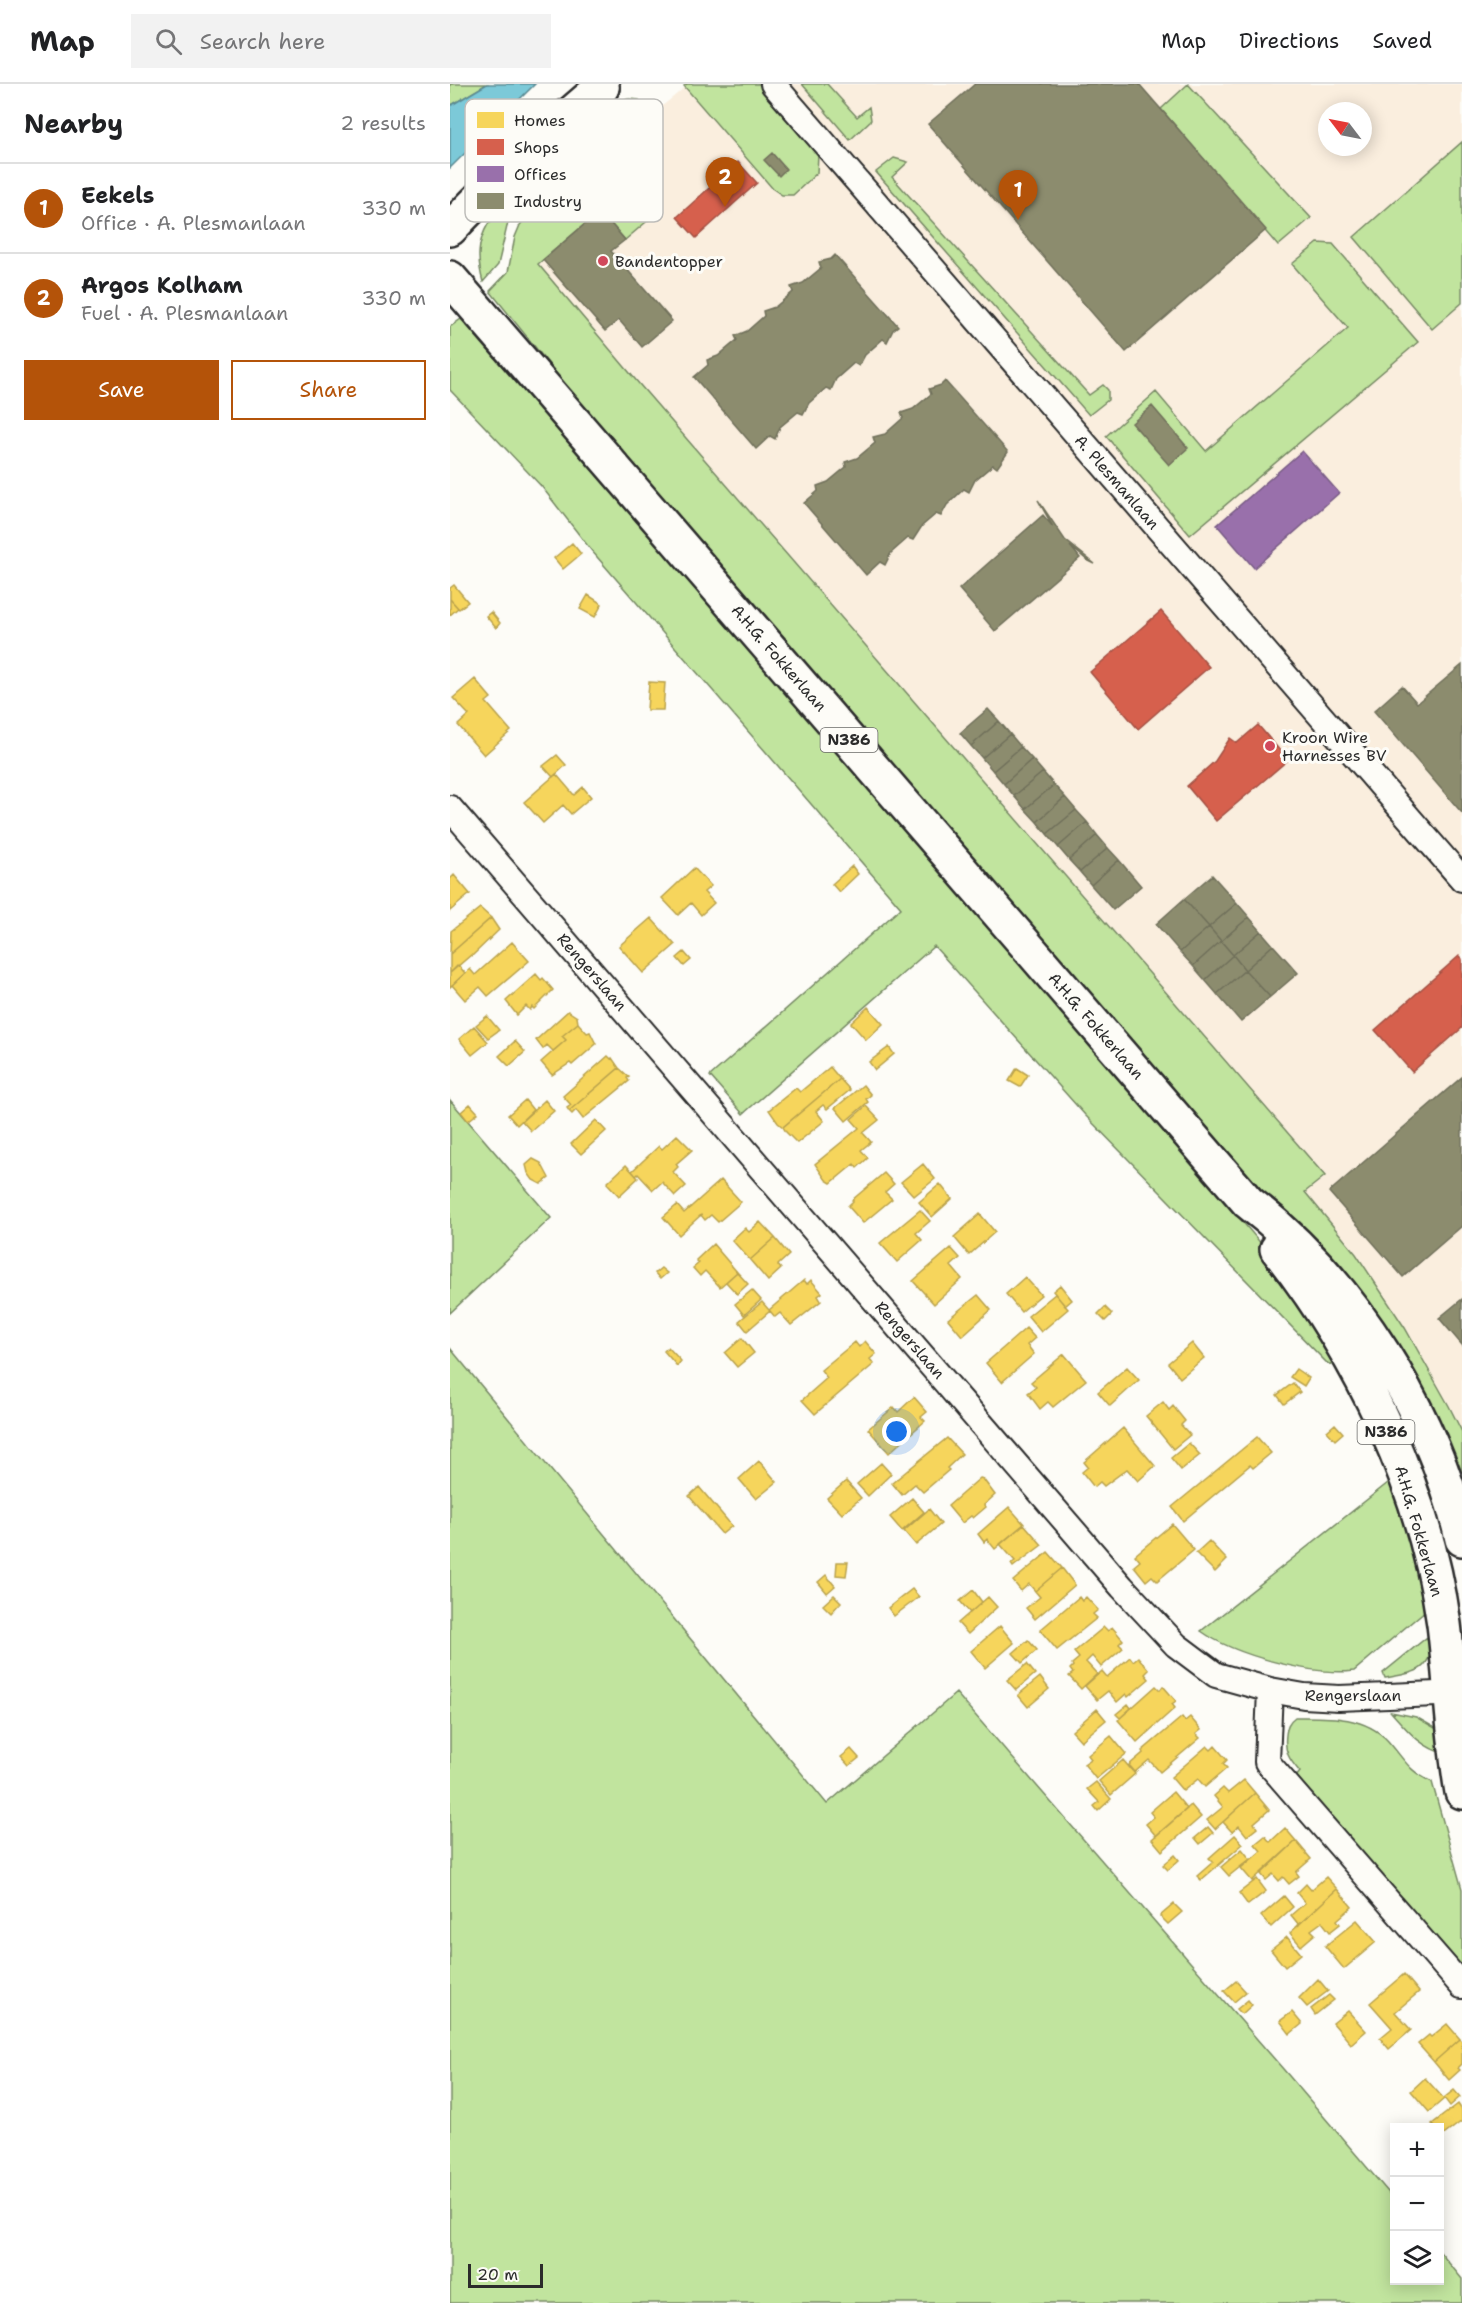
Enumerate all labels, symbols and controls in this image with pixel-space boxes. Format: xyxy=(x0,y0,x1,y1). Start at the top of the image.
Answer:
search box xyxy=(131,14,551,68)
text: Map xyxy=(30,22,95,60)
icon: search xyxy=(152,25,185,58)
text: Search here xyxy=(200,27,325,56)
text: Map xyxy=(1161,27,1206,55)
text: Directions xyxy=(1239,27,1339,55)
text: Saved xyxy=(1372,27,1432,55)
legend xyxy=(465,99,663,222)
north arrow xyxy=(1318,102,1372,156)
text: Nearby xyxy=(24,106,123,141)
text: 2 results xyxy=(340,110,426,136)
text: Homes xyxy=(514,110,566,131)
text: Shops xyxy=(514,137,559,158)
pin: 2 xyxy=(706,158,744,207)
text: Offices xyxy=(514,164,567,185)
pin: 1 xyxy=(998,170,1038,220)
text: Eekels xyxy=(81,181,154,210)
text: Industry xyxy=(514,191,582,212)
text: 1 xyxy=(39,195,48,221)
text: 330 m xyxy=(362,195,426,221)
text: Office · A. Plesmanlaan xyxy=(81,210,305,236)
place label: Bandentopper xyxy=(615,251,723,272)
marker: Bandentopper xyxy=(596,254,610,268)
text: Argos Kolham xyxy=(81,271,243,300)
text: 2 xyxy=(37,285,51,311)
text: 330 m xyxy=(362,285,426,311)
text: Fuel · A. Plesmanlaan xyxy=(81,300,288,326)
button: Save xyxy=(24,360,219,420)
button: Share xyxy=(231,360,426,420)
street label: A. Plesmanlaan xyxy=(1070,430,1164,534)
street label: A.H.G. Fokkerlaan xyxy=(727,600,832,716)
place label: Kroon Wire Harnesses BV xyxy=(1282,727,1387,766)
road number: N386 xyxy=(820,728,878,752)
marker: Kroon Wire Harnesses BV xyxy=(1263,739,1277,753)
street label: Rengerslaan xyxy=(552,929,632,1016)
street label: A.H.G. Fokkerlaan xyxy=(1044,968,1149,1084)
street label: Rengerslaan xyxy=(870,1297,950,1384)
your location xyxy=(882,1417,911,1446)
road number: N386 xyxy=(1358,1420,1414,1444)
street label: A.H.G. Fokkerlaan xyxy=(1390,1463,1448,1599)
street label: Rengerslaan xyxy=(1305,1685,1402,1706)
map controls xyxy=(1390,2123,1444,2285)
button: + xyxy=(1390,2123,1444,2177)
button: − xyxy=(1390,2177,1444,2231)
button: layers xyxy=(1390,2231,1444,2285)
scale bar xyxy=(468,2261,543,2288)
text: 20 m xyxy=(477,2264,518,2285)

